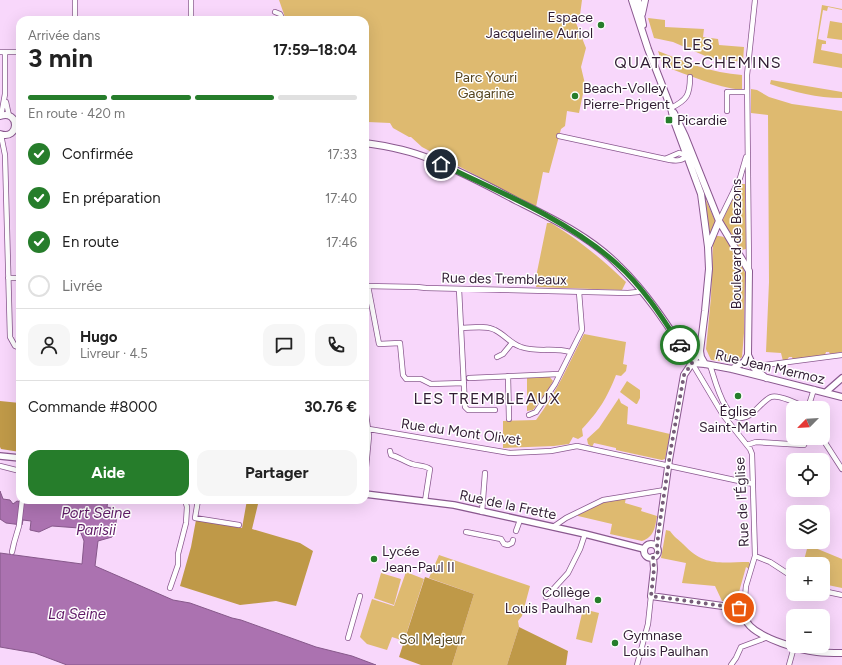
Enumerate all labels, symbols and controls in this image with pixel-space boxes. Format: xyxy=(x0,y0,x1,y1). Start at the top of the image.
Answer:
place label: Espace Jacqueline Auriol xyxy=(486,9,593,42)
marker: Espace Jacqueline Auriol xyxy=(596,20,606,30)
text: Arrivée dans xyxy=(28,28,100,43)
district label: LES QUATRES-CHEMINS xyxy=(614,35,782,72)
text: 17:59–18:04 xyxy=(273,41,357,59)
text: 3 min xyxy=(28,42,93,74)
park label: Parc Youri Gagarine xyxy=(455,69,517,102)
place label: Beach-Volley Pierre-Prigent xyxy=(583,80,670,113)
marker: Beach-Volley Pierre-Prigent xyxy=(570,91,580,101)
text: En route · 420 m xyxy=(28,106,125,121)
place label: Picardie xyxy=(677,112,727,129)
marker: Picardie xyxy=(664,115,674,125)
icon: check xyxy=(28,143,50,165)
text: Confirmée xyxy=(62,145,133,163)
text: 17:33 xyxy=(327,147,357,162)
pin xyxy=(424,147,458,181)
icon: home xyxy=(430,153,452,175)
street label: Boulevard de Bezons xyxy=(728,179,745,309)
icon: check xyxy=(28,187,50,209)
text: En préparation xyxy=(62,189,161,207)
text: 17:40 xyxy=(325,191,357,206)
icon: check xyxy=(28,231,50,253)
text: En route xyxy=(62,233,119,251)
text: 17:46 xyxy=(326,235,357,250)
street label: Rue des Trembleaux xyxy=(441,269,567,289)
text: Livrée xyxy=(62,277,103,295)
button: person xyxy=(28,324,70,366)
button: chat xyxy=(263,324,305,366)
button: phone xyxy=(315,324,357,366)
courier xyxy=(660,325,700,365)
text: Hugo xyxy=(80,328,118,346)
icon: car xyxy=(669,334,691,356)
text: Livreur · 4.5 xyxy=(80,346,148,361)
street label: Rue Jean Mermoz xyxy=(713,346,827,388)
district label: LES TREMBLEAUX xyxy=(414,389,560,408)
marker: Église Saint-Martin xyxy=(733,391,743,401)
text: Commande #8000 xyxy=(28,398,157,416)
text: 30.76 € xyxy=(304,398,357,416)
north arrow xyxy=(786,401,830,445)
map controls xyxy=(786,401,830,653)
place label: Église Saint-Martin xyxy=(699,403,777,436)
street label: Rue du Mont Olivet xyxy=(400,415,522,449)
button: Aide xyxy=(28,450,189,496)
button: Partager xyxy=(197,450,357,496)
button: locate xyxy=(786,453,830,497)
street label: Rue de l'Église xyxy=(731,456,753,547)
street label: Rue de la Frette xyxy=(458,486,558,524)
water label: Port Seine Parisii xyxy=(61,504,131,539)
button: layers xyxy=(786,505,830,549)
place label: Lycée Jean-Paul II xyxy=(382,543,455,576)
marker: Lycée Jean-Paul II xyxy=(369,554,379,564)
button: + xyxy=(786,557,830,601)
place label: Collège Louis Paulhan xyxy=(505,584,590,617)
pin xyxy=(722,591,756,625)
marker: Collège Louis Paulhan xyxy=(593,595,603,605)
icon: bag xyxy=(728,597,750,619)
water label: La Seine xyxy=(48,605,106,623)
button: − xyxy=(786,609,830,653)
place label: Gymnase Louis Paulhan xyxy=(623,627,708,660)
park label: Sol Majeur xyxy=(399,631,465,648)
marker: Gymnase Louis Paulhan xyxy=(610,638,620,648)

